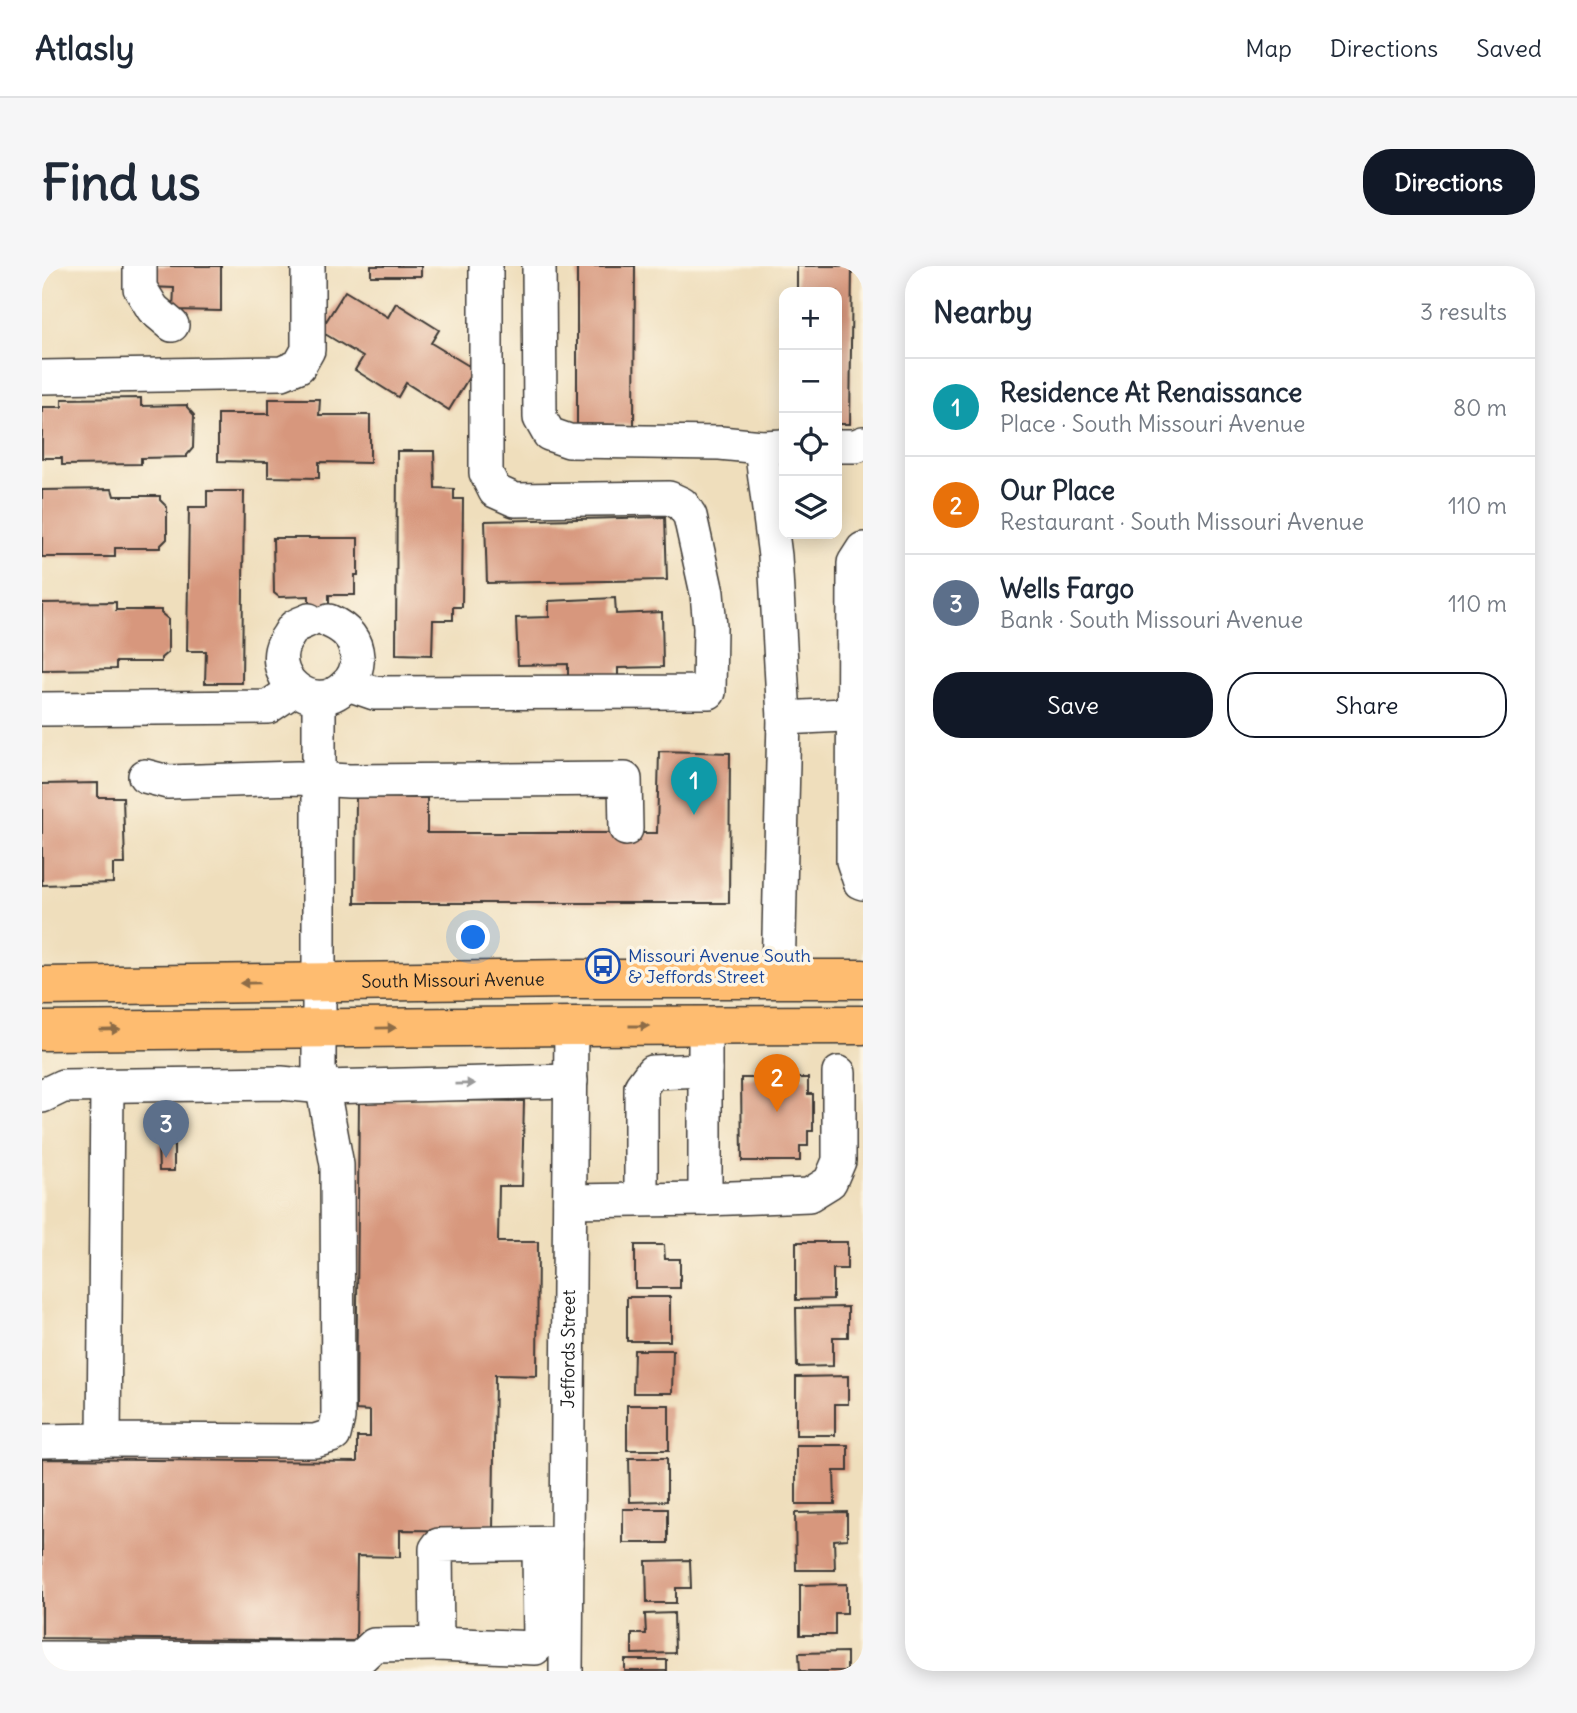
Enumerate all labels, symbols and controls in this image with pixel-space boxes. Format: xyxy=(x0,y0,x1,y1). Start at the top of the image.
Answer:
text: Atlasly xyxy=(35,27,134,69)
text: Map xyxy=(1245,33,1292,63)
text: Directions xyxy=(1330,33,1438,63)
text: Saved xyxy=(1476,33,1542,63)
button: Directions xyxy=(1363,149,1535,215)
text: Find us xyxy=(42,152,200,213)
map controls xyxy=(779,287,842,539)
button: + xyxy=(779,287,842,350)
text: Nearby xyxy=(933,293,1033,331)
text: 3 results xyxy=(1420,297,1507,326)
button: − xyxy=(779,350,842,413)
text: Residence At Renaissance xyxy=(1000,376,1302,409)
text: 1 xyxy=(951,393,961,422)
text: 80 m xyxy=(1453,393,1507,422)
text: Place · South Missouri Avenue xyxy=(1000,409,1306,438)
button: locate xyxy=(779,413,842,476)
text: Our Place xyxy=(1000,474,1115,507)
button: layers xyxy=(779,476,842,539)
text: 2 xyxy=(950,491,962,520)
text: 110 m xyxy=(1448,491,1507,520)
text: Restaurant · South Missouri Avenue xyxy=(1000,507,1364,536)
text: Wells Fargo xyxy=(1000,572,1134,605)
text: 3 xyxy=(949,589,963,618)
text: 110 m xyxy=(1448,589,1507,618)
text: Bank · South Missouri Avenue xyxy=(1000,605,1303,634)
button: Save xyxy=(933,672,1213,738)
button: Share xyxy=(1227,672,1507,738)
pin: 1 xyxy=(671,757,717,815)
your location xyxy=(456,920,490,954)
place label: Missouri Avenue South & Jeffords Street xyxy=(628,944,811,988)
bus stop icon: Missouri Avenue South & Jeffords Street xyxy=(584,947,622,985)
street label: South Missouri Avenue xyxy=(361,967,545,993)
one-way arrow xyxy=(239,977,261,988)
one-way arrow xyxy=(628,1020,650,1032)
one-way arrow xyxy=(376,1022,398,1033)
one-way arrow xyxy=(99,1025,121,1036)
pin: 2 xyxy=(754,1054,800,1112)
one-way arrow xyxy=(454,1078,476,1089)
pin: 3 xyxy=(143,1100,189,1158)
street label: Jeffords Street xyxy=(556,1289,580,1409)

